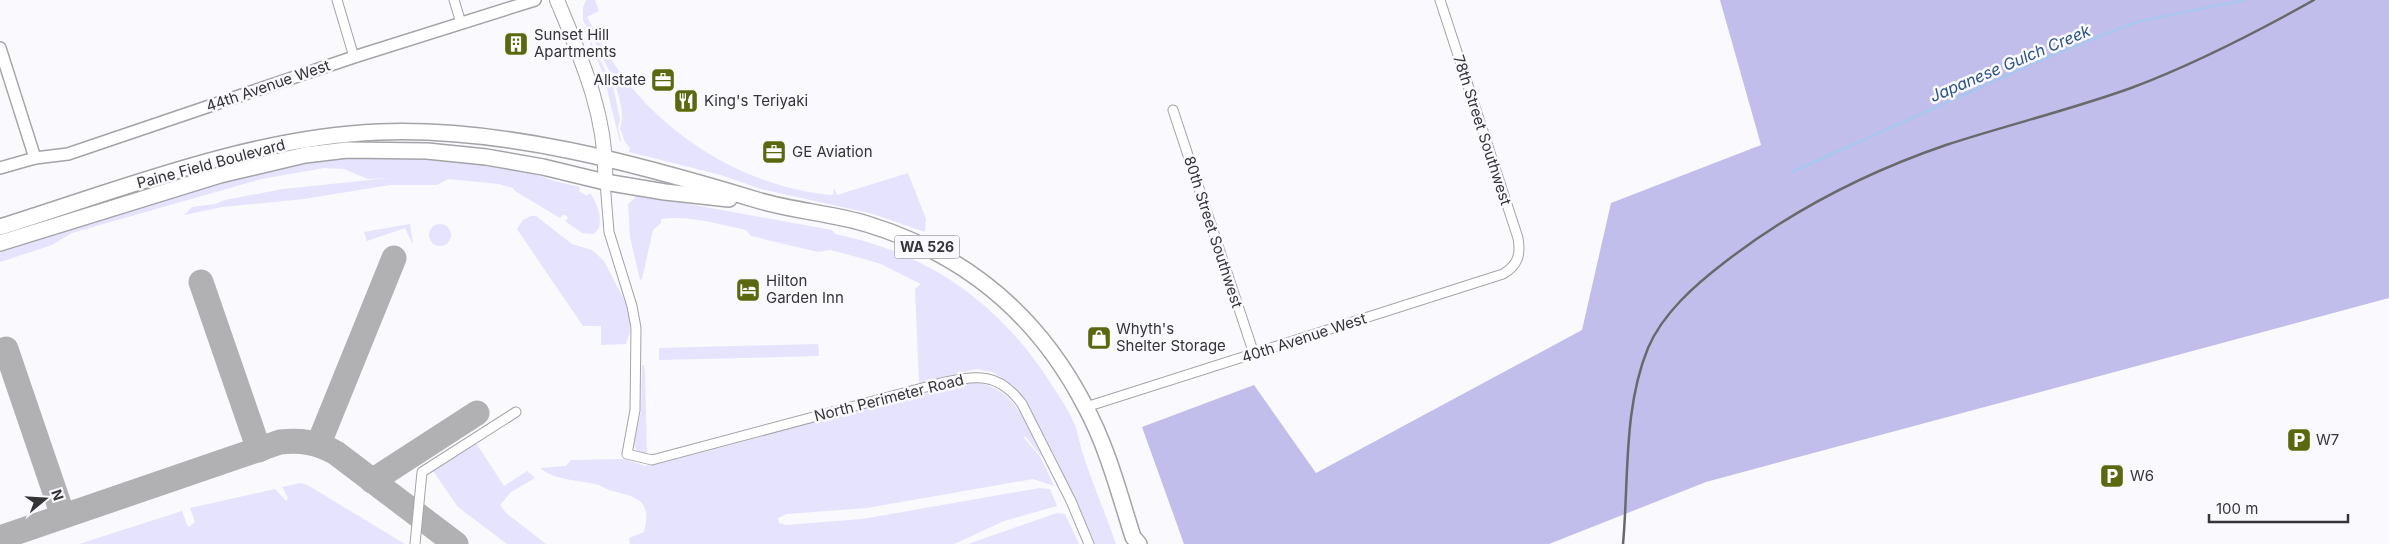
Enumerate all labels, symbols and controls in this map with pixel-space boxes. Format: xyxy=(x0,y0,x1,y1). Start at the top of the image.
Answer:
water label: Japanese Gulch Creek xyxy=(1927,20,2093,106)
place label: Sunset Hill Apartments xyxy=(534,25,616,61)
building icon: Sunset Hill Apartments xyxy=(503,31,529,57)
street label: 78th Street Southwest xyxy=(1449,52,1516,207)
street label: 44th Avenue West xyxy=(203,55,332,116)
office icon: Allstate xyxy=(650,67,676,93)
place label: Allstate xyxy=(594,70,646,89)
restaurant icon: King's Teriyaki xyxy=(673,88,699,114)
place label: King's Teriyaki xyxy=(704,91,808,110)
street label: Paine Field Boulevard xyxy=(135,135,287,192)
office icon: GE Aviation xyxy=(761,139,787,165)
place label: GE Aviation xyxy=(792,142,873,161)
street label: 80th Street Southwest xyxy=(1180,154,1247,310)
road number: WA 526 xyxy=(894,236,960,258)
place label: Hilton Garden Inn xyxy=(766,271,844,307)
hotel icon: Hilton Garden Inn xyxy=(735,277,761,303)
street label: 40th Avenue West xyxy=(1239,308,1369,367)
place label: Whyth's Shelter Storage xyxy=(1116,319,1226,355)
shop icon: Whyth's Shelter Storage xyxy=(1086,325,1112,351)
street label: North Perimeter Road xyxy=(812,370,966,425)
parking icon: W7 xyxy=(2286,427,2312,453)
place label: W7 xyxy=(2316,430,2339,449)
parking icon: W6 xyxy=(2099,463,2125,489)
place label: W6 xyxy=(2130,466,2154,485)
north arrow xyxy=(20,474,70,524)
text: N xyxy=(48,487,68,503)
scale bar xyxy=(2209,492,2348,524)
text: 100 m xyxy=(2216,499,2258,518)

